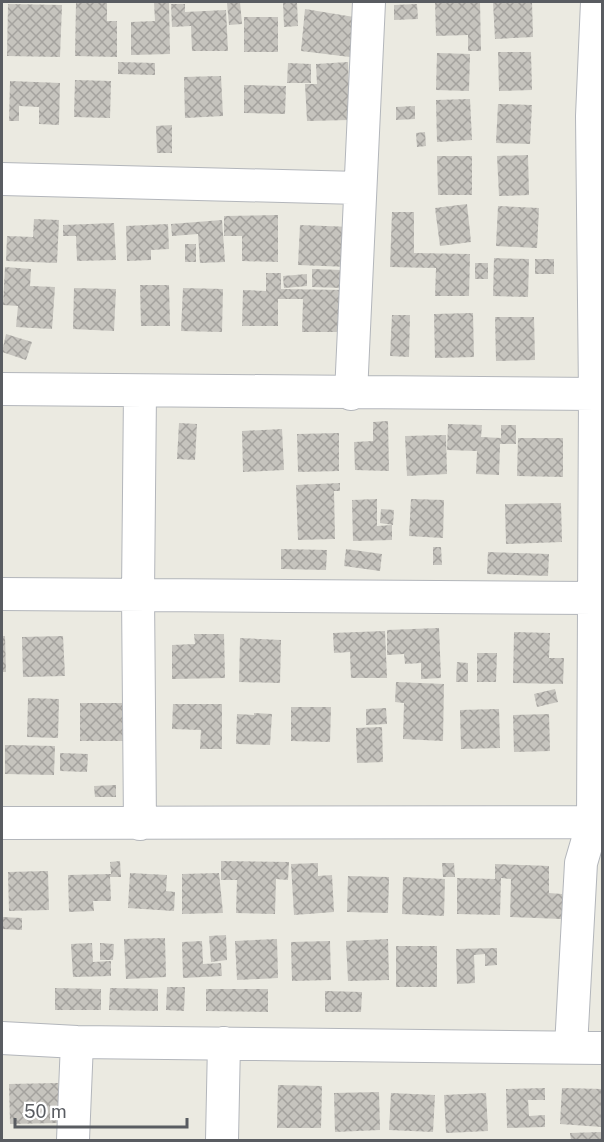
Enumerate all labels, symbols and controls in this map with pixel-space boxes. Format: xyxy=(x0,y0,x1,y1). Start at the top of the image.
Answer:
scale bar xyxy=(15,1091,188,1129)
text: 50 m xyxy=(24,1101,67,1122)

